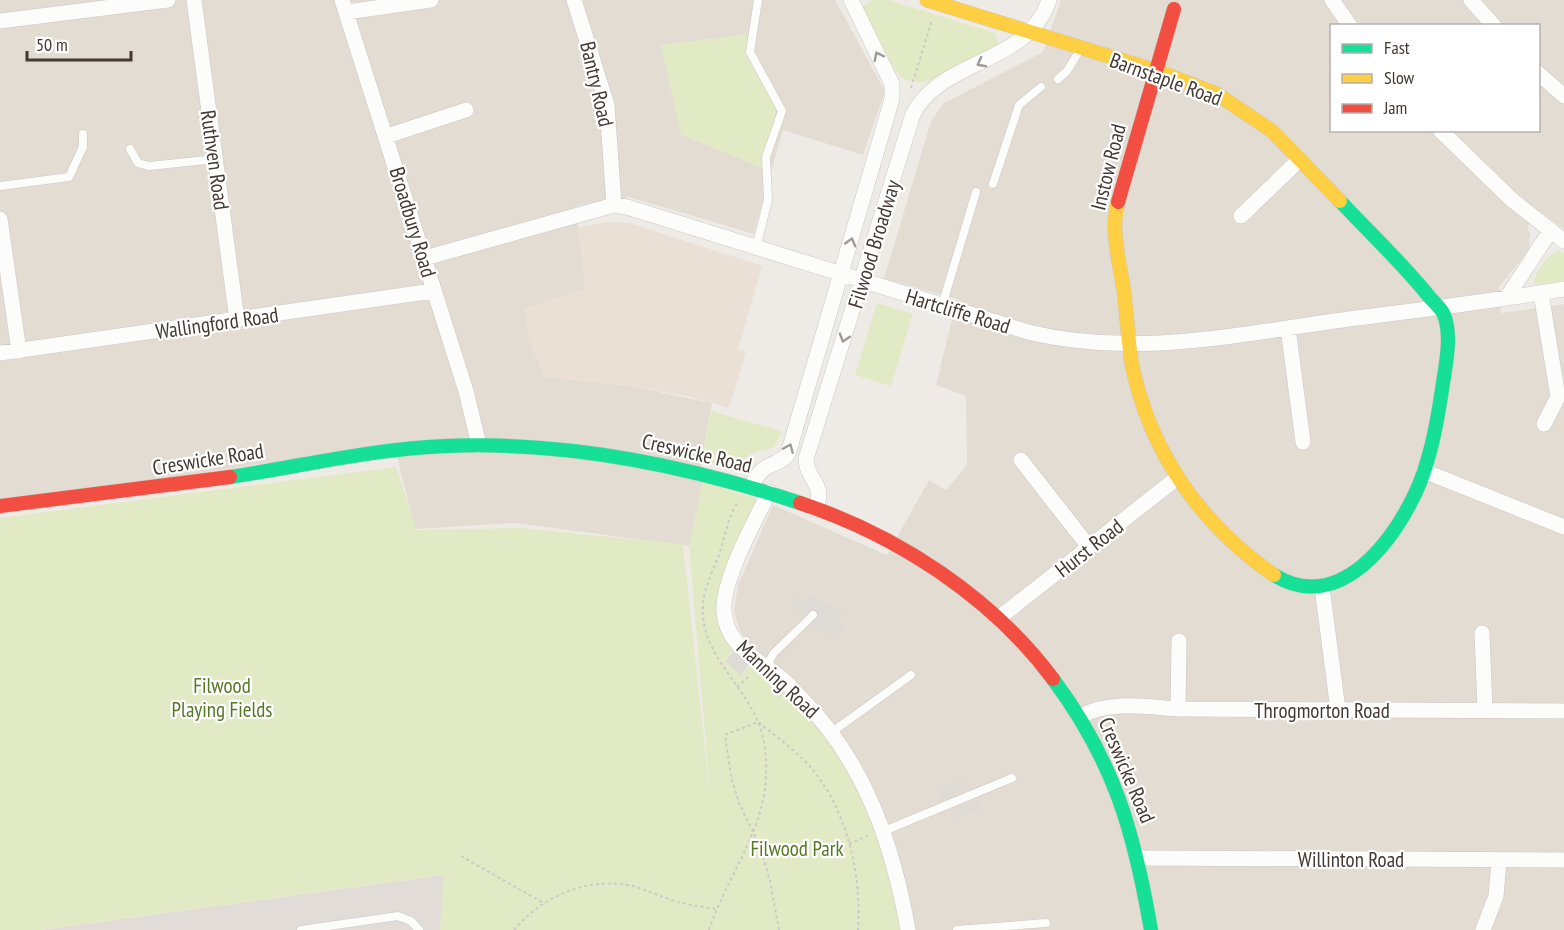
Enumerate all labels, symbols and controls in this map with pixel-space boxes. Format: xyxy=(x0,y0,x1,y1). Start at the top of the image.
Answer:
scale bar xyxy=(27,24,130,62)
legend xyxy=(1330,24,1540,132)
text: 50 m xyxy=(36,33,68,56)
text: Fast xyxy=(1384,36,1410,59)
street label: Bantry Road xyxy=(574,39,620,129)
street label: Barnstaple Road xyxy=(1106,46,1226,112)
one-way arrow xyxy=(874,51,886,62)
one-way arrow xyxy=(977,56,987,67)
text: Slow xyxy=(1384,66,1415,89)
text: Jam xyxy=(1383,96,1407,119)
street label: Ruthven Road xyxy=(195,108,235,212)
street label: Instow Road xyxy=(1084,121,1132,213)
street label: Broadbury Road xyxy=(383,164,443,280)
street label: Filwood Broadway xyxy=(842,176,906,312)
one-way arrow xyxy=(844,237,856,247)
street label: Hartcliffe Road xyxy=(902,282,1014,340)
street label: Wallingford Road xyxy=(154,301,280,345)
one-way arrow xyxy=(839,332,852,343)
street label: Creswicke Road xyxy=(639,427,755,479)
street label: Creswicke Road xyxy=(150,437,266,481)
one-way arrow xyxy=(782,444,794,455)
street label: Hurst Road xyxy=(1049,513,1129,583)
street label: Manning Road xyxy=(731,634,825,724)
park label: Filwood Playing Fields xyxy=(172,672,272,723)
street label: Throgmorton Road xyxy=(1254,697,1390,724)
street label: Creswicke Road xyxy=(1093,713,1161,827)
park label: Filwood Park xyxy=(750,835,844,862)
street label: Willinton Road xyxy=(1298,846,1404,873)

